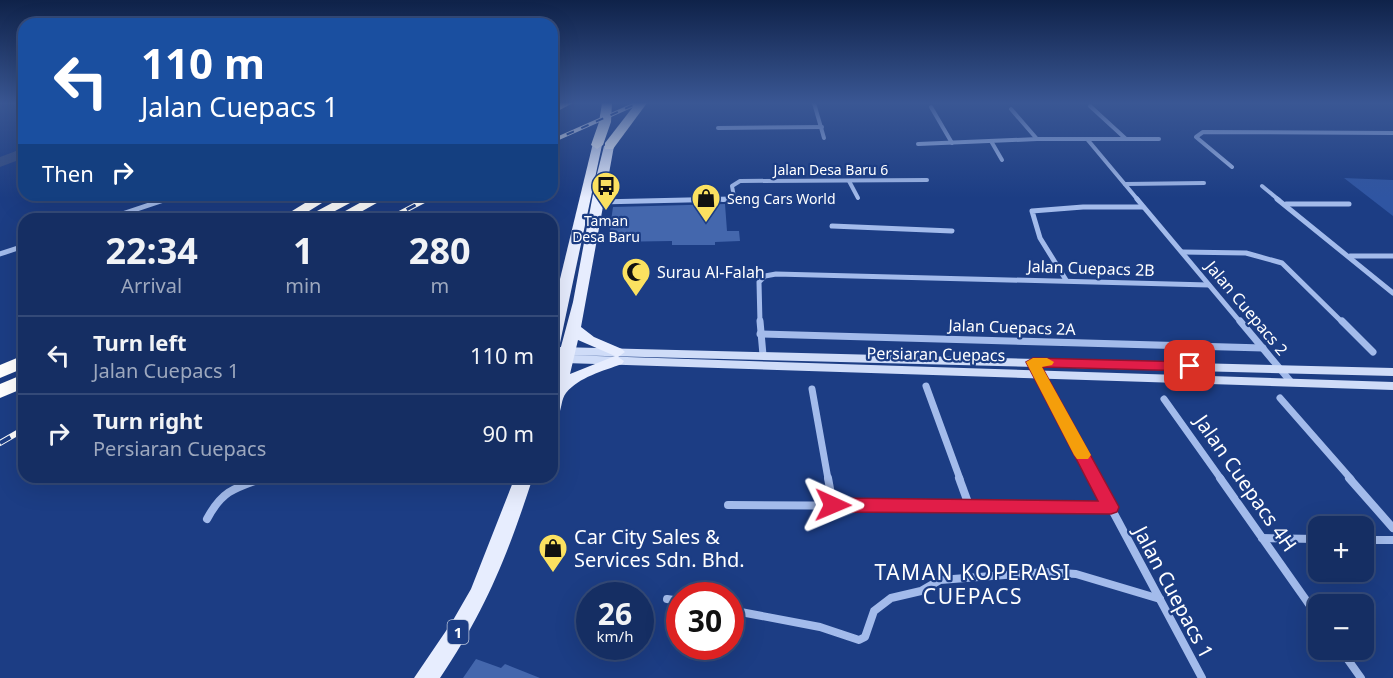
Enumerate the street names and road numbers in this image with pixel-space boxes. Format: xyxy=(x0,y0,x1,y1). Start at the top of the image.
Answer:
street label: Jalan Desa Baru 6 xyxy=(772,160,888,179)
street label: Jalan Cuepacs 2B xyxy=(1025,255,1155,281)
street label: Jalan Cuepacs 2 xyxy=(1200,255,1293,360)
street label: Jalan Cuepacs 2A xyxy=(946,314,1077,340)
street label: Persiaran Cuepacs xyxy=(867,342,1005,366)
street label: Jalan Cuepacs 4H xyxy=(1188,408,1303,557)
street label: Jalan Cuepacs 1 xyxy=(1127,519,1220,663)
road number: 1 xyxy=(448,620,468,644)

